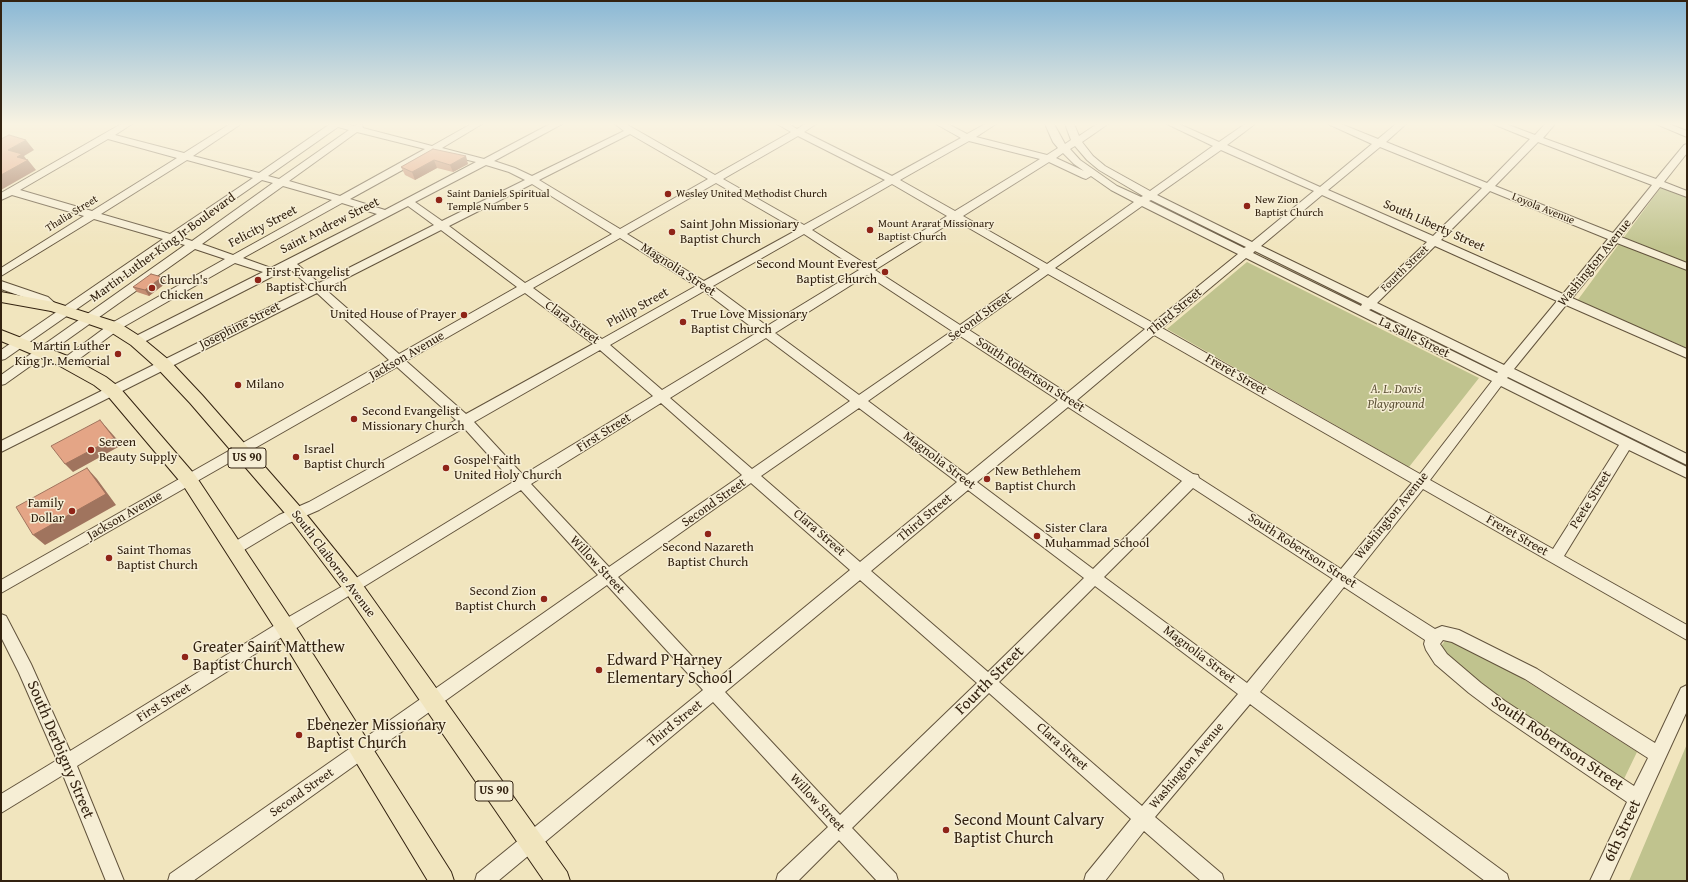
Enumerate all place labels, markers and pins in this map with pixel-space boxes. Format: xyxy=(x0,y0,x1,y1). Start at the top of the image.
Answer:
place label: Saint Daniels Spiritual Temple Number 5 xyxy=(447,187,549,213)
place label: Wesley United Methodist Church xyxy=(676,187,827,201)
marker: Wesley United Methodist Church xyxy=(663,189,673,199)
place label: New Zion Baptist Church xyxy=(1255,193,1323,219)
marker: Saint Daniels Spiritual Temple Number 5 xyxy=(434,195,444,205)
marker: New Zion Baptist Church xyxy=(1242,201,1252,211)
place label: Saint John Missionary Baptist Church xyxy=(680,217,799,248)
place label: Mount Ararat Missionary Baptist Church xyxy=(878,217,994,243)
marker: Mount Ararat Missionary Baptist Church xyxy=(865,225,875,235)
marker: Saint John Missionary Baptist Church xyxy=(667,227,677,237)
place label: Second Mount Everest Baptist Church xyxy=(756,257,877,288)
place label: First Evangelist Baptist Church xyxy=(266,265,350,296)
marker: Second Mount Everest Baptist Church xyxy=(880,267,890,277)
place label: Church's Chicken xyxy=(160,273,208,304)
marker: First Evangelist Baptist Church xyxy=(253,275,263,285)
marker: Church's Chicken xyxy=(147,283,157,293)
place label: United House of Prayer xyxy=(330,307,456,323)
place label: True Love Missionary Baptist Church xyxy=(691,307,808,338)
marker: United House of Prayer xyxy=(459,310,469,320)
marker: True Love Missionary Baptist Church xyxy=(678,317,688,327)
place label: Martin Luther King Jr. Memorial xyxy=(15,339,110,370)
marker: Martin Luther King Jr. Memorial xyxy=(113,349,123,359)
place label: Milano xyxy=(246,377,284,393)
marker: Milano xyxy=(233,380,243,390)
place label: Second Evangelist Missionary Church xyxy=(362,404,464,435)
marker: Second Evangelist Missionary Church xyxy=(349,414,359,424)
place label: Sereen Beauty Supply xyxy=(99,435,177,466)
place label: Israel Baptist Church xyxy=(304,442,385,473)
marker: Sereen Beauty Supply xyxy=(86,445,96,455)
marker: Israel Baptist Church xyxy=(291,452,301,462)
place label: Gospel Faith United Holy Church xyxy=(454,453,562,484)
marker: Gospel Faith United Holy Church xyxy=(441,463,451,473)
place label: New Bethlehem Baptist Church xyxy=(995,464,1081,495)
marker: New Bethlehem Baptist Church xyxy=(982,474,992,484)
place label: Family Dollar xyxy=(28,496,64,527)
marker: Family Dollar xyxy=(67,506,77,516)
place label: Sister Clara Muhammad School xyxy=(1045,521,1149,552)
marker: Second Nazareth Baptist Church xyxy=(703,529,713,539)
marker: Sister Clara Muhammad School xyxy=(1032,531,1042,541)
place label: Second Nazareth Baptist Church xyxy=(662,540,754,571)
place label: Saint Thomas Baptist Church xyxy=(117,543,198,574)
marker: Saint Thomas Baptist Church xyxy=(104,553,114,563)
place label: Second Zion Baptist Church xyxy=(455,584,536,615)
marker: Second Zion Baptist Church xyxy=(539,594,549,604)
place label: Greater Saint Matthew Baptist Church xyxy=(193,638,345,676)
place label: Edward P Harney Elementary School xyxy=(607,651,732,689)
marker: Greater Saint Matthew Baptist Church xyxy=(180,652,190,662)
marker: Edward P Harney Elementary School xyxy=(594,665,604,675)
place label: Ebenezer Missionary Baptist Church xyxy=(307,716,446,754)
marker: Ebenezer Missionary Baptist Church xyxy=(294,730,304,740)
place label: Second Mount Calvary Baptist Church xyxy=(954,811,1104,849)
marker: Second Mount Calvary Baptist Church xyxy=(941,825,951,835)

